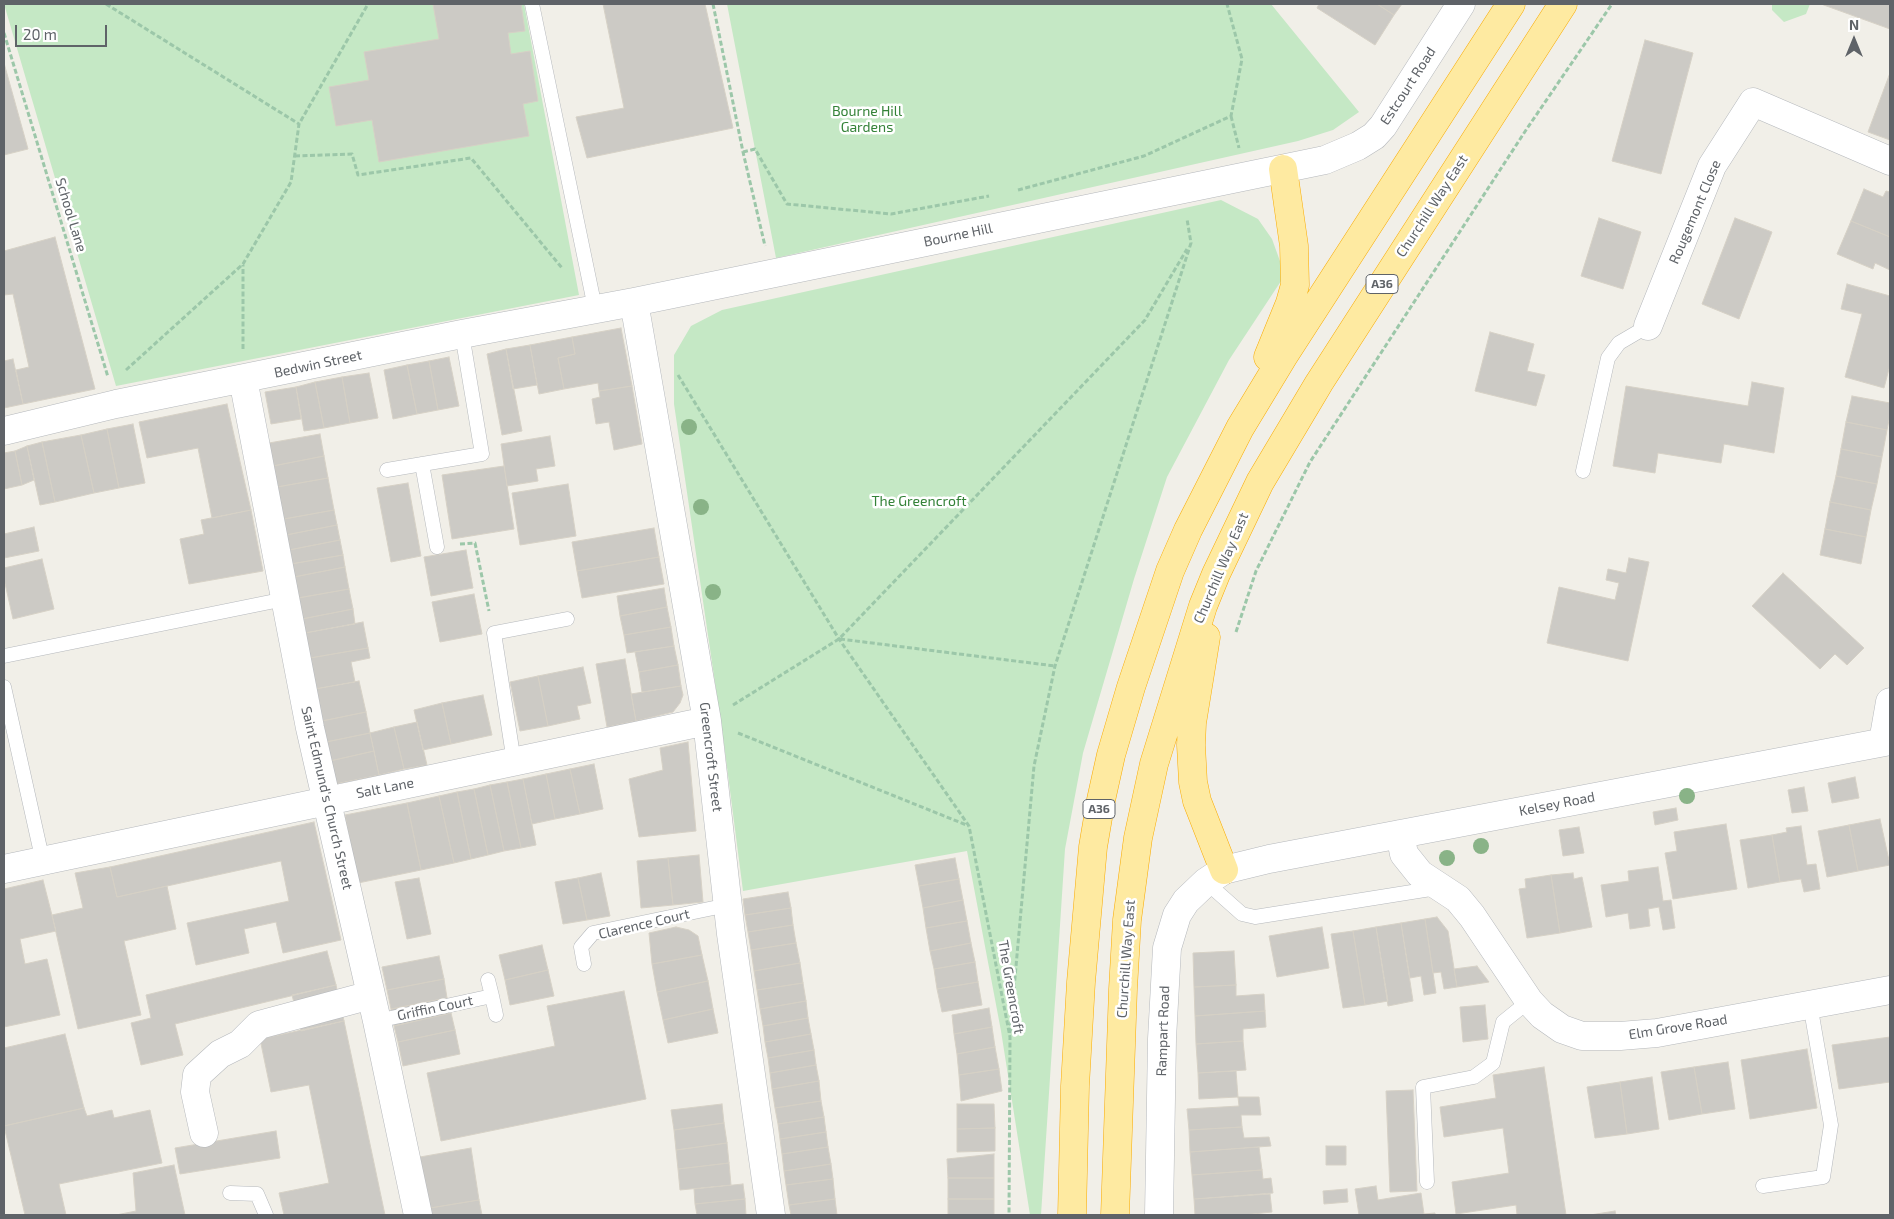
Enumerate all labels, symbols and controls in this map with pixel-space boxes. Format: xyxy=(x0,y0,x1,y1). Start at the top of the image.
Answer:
scale bar xyxy=(18,15,110,47)
north arrow xyxy=(1829,15,1879,65)
text: N xyxy=(1849,16,1859,33)
text: 20 m xyxy=(23,25,57,43)
street label: Estcourt Road xyxy=(1377,44,1439,128)
park label: Bourne Hill Gardens xyxy=(832,103,902,136)
street label: Churchill Way East xyxy=(1393,152,1471,260)
street label: Rougemont Close xyxy=(1666,157,1724,267)
street label: School Lane xyxy=(52,176,90,254)
street label: Bourne Hill xyxy=(922,219,994,251)
road number: A36 xyxy=(1366,274,1398,294)
street label: Bedwin Street xyxy=(273,346,363,382)
park label: The Greencroft xyxy=(871,493,967,509)
street label: Churchill Way East xyxy=(1190,510,1252,626)
street label: Greencroft Street xyxy=(696,701,726,813)
street label: Saint Edmund's Church Street xyxy=(298,705,356,891)
street label: Salt Lane xyxy=(355,774,415,802)
street label: Kelsey Road xyxy=(1518,788,1596,820)
road number: A36 xyxy=(1083,800,1115,819)
street label: Churchill Way East xyxy=(1113,899,1139,1019)
street label: Clarence Court xyxy=(597,905,691,943)
street label: The Greencroft xyxy=(994,939,1028,1035)
street label: Rampart Road xyxy=(1153,985,1173,1077)
street label: Griffin Court xyxy=(396,992,474,1024)
street label: Elm Grove Road xyxy=(1627,1011,1729,1043)

